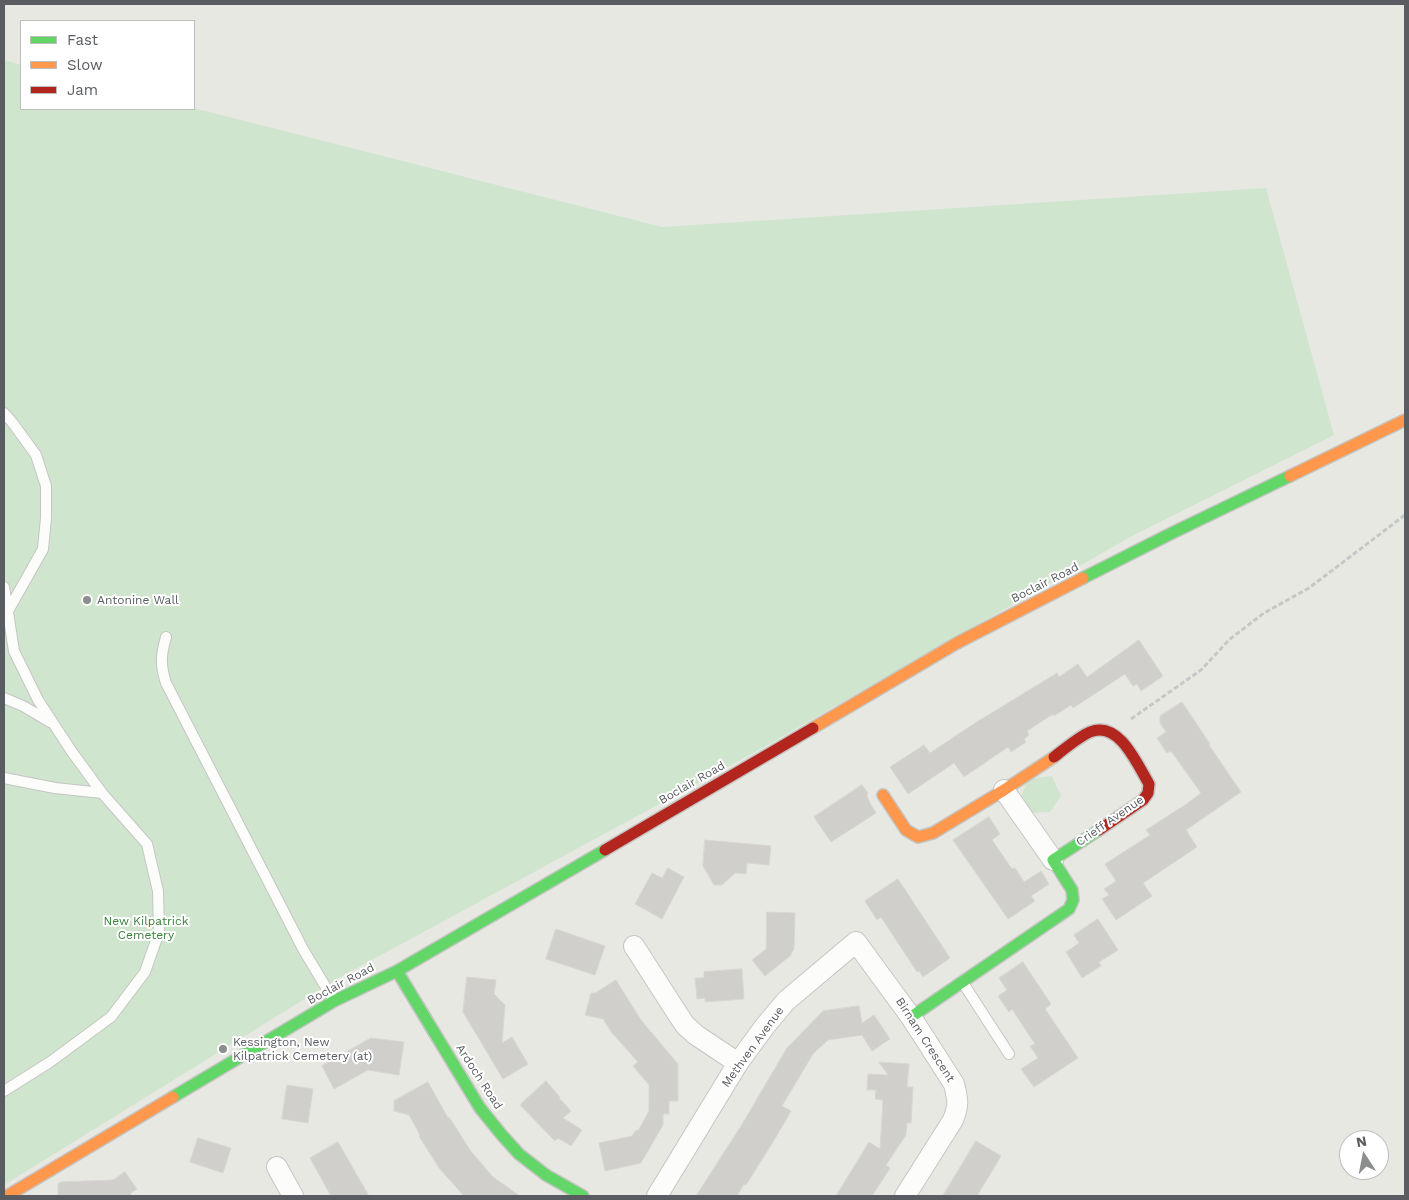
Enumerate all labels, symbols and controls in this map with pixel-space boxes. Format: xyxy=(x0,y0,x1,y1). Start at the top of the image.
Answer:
legend xyxy=(20,20,195,110)
text: Fast xyxy=(67,31,98,49)
text: Slow xyxy=(67,56,103,74)
text: Jam xyxy=(67,81,98,99)
street label: Boclair Road xyxy=(1009,560,1081,606)
place label: Antonine Wall xyxy=(97,593,179,607)
marker: Antonine Wall xyxy=(81,594,93,606)
street label: Boclair Road xyxy=(656,758,728,808)
street label: Crieff Avenue xyxy=(1073,792,1147,850)
park label: New Kilpatrick Cemetery xyxy=(103,914,189,942)
street label: Boclair Road xyxy=(305,960,377,1008)
street label: Birnam Crescent xyxy=(892,995,958,1085)
street label: Methven Avenue xyxy=(719,1004,787,1090)
place label: Kessington, New Kilpatrick Cemetery (at) xyxy=(233,1035,372,1063)
street label: Ardoch Road xyxy=(453,1042,505,1112)
marker: Kessington, New Kilpatrick Cemetery (at) xyxy=(217,1043,229,1055)
north arrow xyxy=(1339,1130,1389,1180)
text: N xyxy=(1355,1132,1368,1150)

